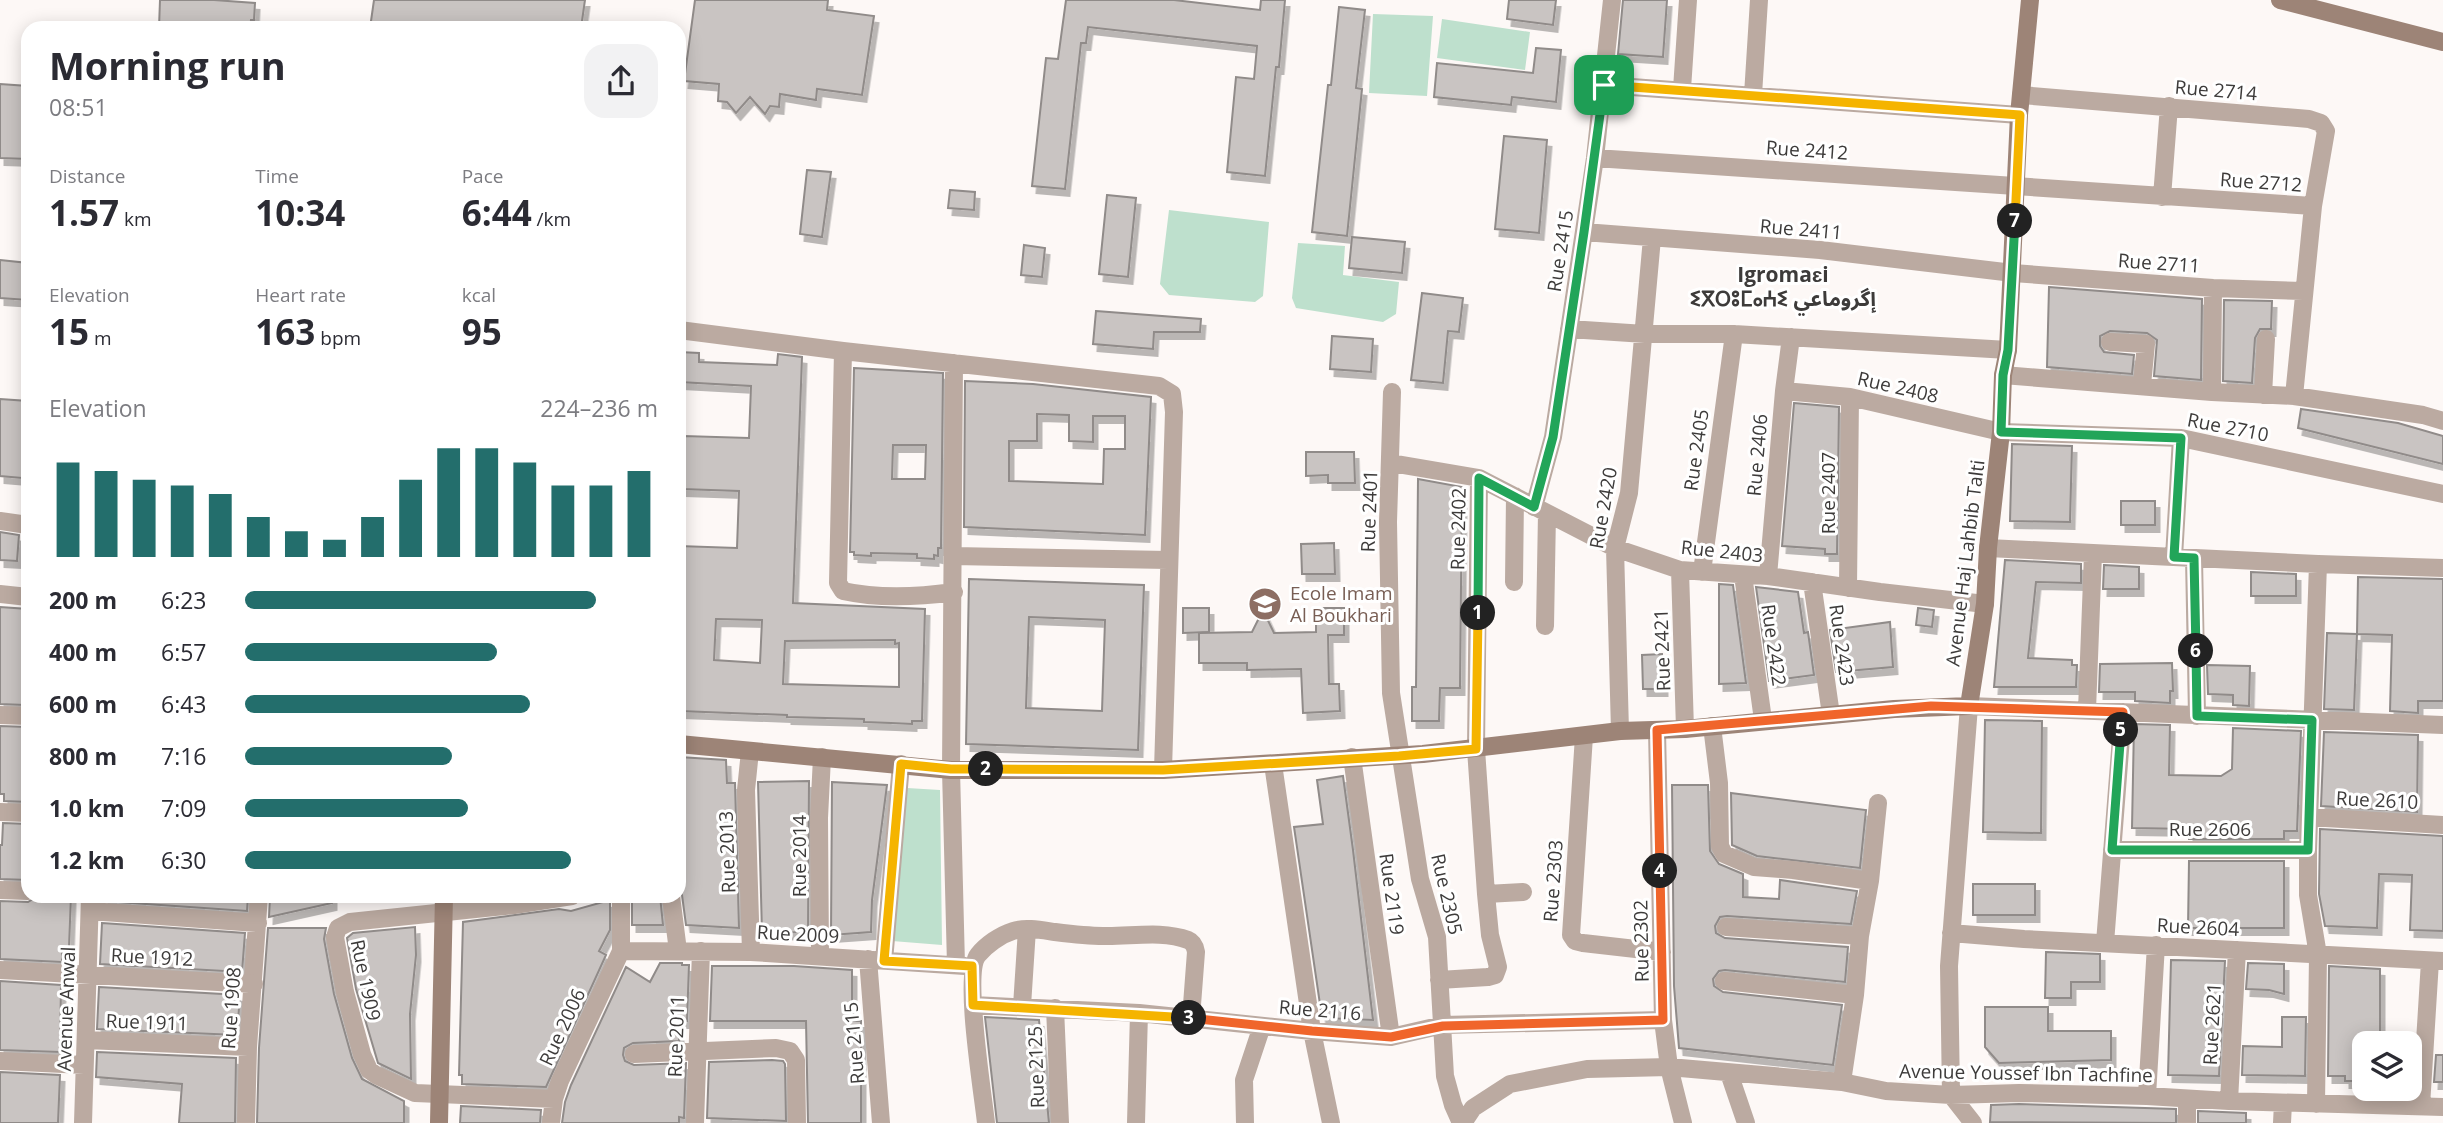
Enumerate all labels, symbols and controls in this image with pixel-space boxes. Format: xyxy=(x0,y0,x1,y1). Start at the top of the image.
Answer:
text: Morning run xyxy=(49,39,286,91)
button: share xyxy=(584,44,658,118)
pin xyxy=(1574,55,1634,115)
icon: arrive xyxy=(1585,66,1623,104)
street label: Rue 2714 xyxy=(2174,73,2258,107)
text: 08:51 xyxy=(49,91,108,123)
street label: Rue 2412 xyxy=(1765,134,1849,166)
text: Distance xyxy=(49,163,125,189)
text: Time xyxy=(255,163,299,189)
text: Pace xyxy=(462,163,503,189)
street label: Rue 2712 xyxy=(2219,166,2303,198)
text: 1.57 xyxy=(49,189,119,236)
text: 10:34 xyxy=(255,189,345,236)
text: 6:44 xyxy=(462,189,532,236)
pin: 7 xyxy=(1997,204,2032,238)
text: km xyxy=(119,206,152,232)
text: /km xyxy=(532,206,571,232)
text: 7 xyxy=(2009,207,2020,233)
street label: Rue 2415 xyxy=(1541,208,1579,294)
street label: Rue 2411 xyxy=(1759,212,1843,246)
street label: Rue 2711 xyxy=(2117,247,2201,279)
district label: Igromaɛi ⵉⴳⵔⵓⵎⴰⵄⵉ إگروماعي xyxy=(1690,260,1877,316)
text: Elevation xyxy=(49,282,130,308)
text: Heart rate xyxy=(255,282,346,308)
text: kcal xyxy=(462,282,496,308)
text: 15 xyxy=(49,308,89,355)
text: 163 xyxy=(255,308,315,355)
text: 95 xyxy=(462,308,502,355)
text: m xyxy=(89,325,112,351)
text: bpm xyxy=(315,325,361,351)
street label: Rue 2408 xyxy=(1855,365,1941,409)
text: Elevation xyxy=(49,392,147,424)
text: 224–236 m xyxy=(540,392,658,424)
street label: Rue 2710 xyxy=(2185,406,2271,448)
street label: Rue 2405 xyxy=(1677,407,1715,493)
street label: Rue 2406 xyxy=(1740,413,1774,497)
street label: Rue 2407 xyxy=(1815,452,1841,534)
street label: Avenue Haj Lahbib Talti xyxy=(1939,458,1991,668)
street label: Rue 2420 xyxy=(1583,465,1623,551)
street label: Rue 2401 xyxy=(1355,469,1383,553)
street label: Rue 2402 xyxy=(1444,488,1472,570)
street label: Rue 2403 xyxy=(1680,534,1764,568)
place label: Ecole Imam Al Boukhari xyxy=(1290,580,1393,628)
text: 200 m xyxy=(49,584,117,616)
text: 6:23 xyxy=(161,584,207,616)
school or university icon: Ecole Imam Al Boukhari xyxy=(1246,585,1284,623)
pin: 1 xyxy=(1460,596,1496,630)
text: 1 xyxy=(1472,599,1483,625)
street label: Rue 2422 xyxy=(1755,602,1793,688)
street label: Rue 2423 xyxy=(1823,602,1861,688)
street label: Rue 2421 xyxy=(1648,608,1676,692)
pin: 6 xyxy=(2178,634,2214,668)
text: 400 m xyxy=(49,636,117,668)
text: 6:57 xyxy=(161,636,207,668)
text: 6 xyxy=(2190,637,2201,663)
text: 600 m xyxy=(49,688,117,720)
text: 6:43 xyxy=(161,688,207,720)
pin: 5 xyxy=(2104,712,2138,748)
text: 5 xyxy=(2115,716,2126,742)
text: 800 m xyxy=(49,740,117,772)
text: 7:16 xyxy=(161,740,207,772)
pin: 2 xyxy=(968,752,1004,786)
text: 2 xyxy=(980,755,991,781)
street label: Rue 2610 xyxy=(2335,785,2419,815)
text: 1.0 km xyxy=(49,792,125,824)
text: 7:09 xyxy=(161,792,207,824)
street label: Rue 2013 xyxy=(713,810,741,894)
street label: Rue 2014 xyxy=(786,815,812,897)
street label: Rue 2606 xyxy=(2169,816,2251,842)
street label: Rue 2303 xyxy=(1537,839,1569,923)
text: 1.2 km xyxy=(49,844,125,876)
text: 6:30 xyxy=(161,844,207,876)
street label: Rue 2119 xyxy=(1373,851,1411,937)
street label: Rue 2305 xyxy=(1425,851,1469,937)
pin: 4 xyxy=(1642,854,1678,888)
text: 4 xyxy=(1654,857,1665,883)
street label: Rue 2302 xyxy=(1627,900,1655,982)
street label: Rue 2604 xyxy=(2156,912,2240,942)
street label: Rue 2009 xyxy=(756,919,840,949)
street label: Rue 1909 xyxy=(345,937,387,1023)
street label: Rue 1912 xyxy=(110,942,194,972)
street label: Avenue Anwal xyxy=(51,946,81,1072)
street label: Rue 1908 xyxy=(215,966,247,1050)
street label: Rue 2621 xyxy=(2197,982,2227,1066)
street label: Rue 2006 xyxy=(533,984,591,1070)
street label: Rue 2116 xyxy=(1278,993,1362,1027)
street label: Rue 2011 xyxy=(662,994,690,1078)
pin: 3 xyxy=(1172,1000,1206,1036)
street label: Rue 2115 xyxy=(837,1001,871,1085)
text: 3 xyxy=(1183,1004,1194,1030)
street label: Rue 1911 xyxy=(105,1008,189,1036)
street label: Rue 2125 xyxy=(1022,1025,1050,1109)
map controls xyxy=(2352,1031,2422,1101)
button: layers xyxy=(2352,1031,2422,1101)
street label: Avenue Youssef Ibn Tachfine xyxy=(1899,1058,2153,1088)

